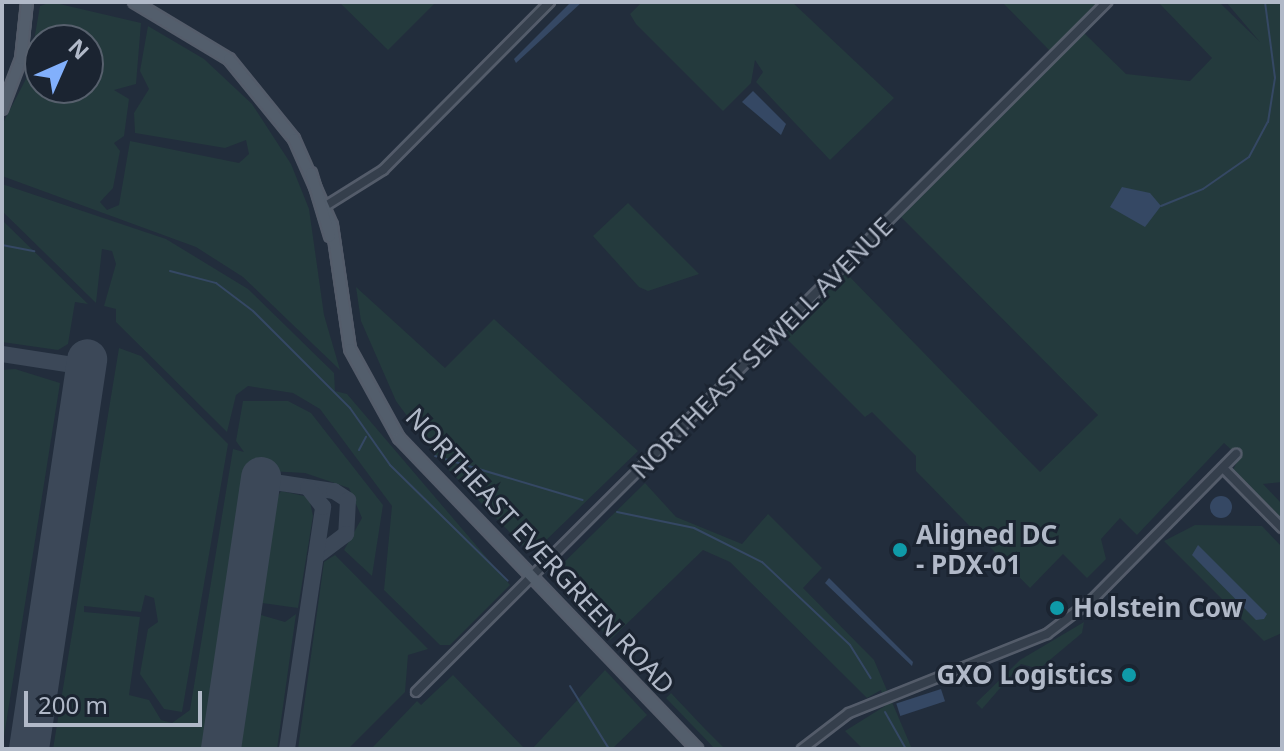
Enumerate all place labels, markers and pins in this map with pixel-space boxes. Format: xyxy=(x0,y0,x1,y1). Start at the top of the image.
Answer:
place label: Aligned DC - PDX-01 xyxy=(916,519,1057,580)
marker: Aligned DC - PDX-01 xyxy=(891,541,909,559)
place label: Holstein Cow xyxy=(1073,592,1243,624)
marker: Holstein Cow xyxy=(1048,599,1066,617)
place label: GXO Logistics xyxy=(936,659,1113,691)
marker: GXO Logistics xyxy=(1120,666,1138,684)

